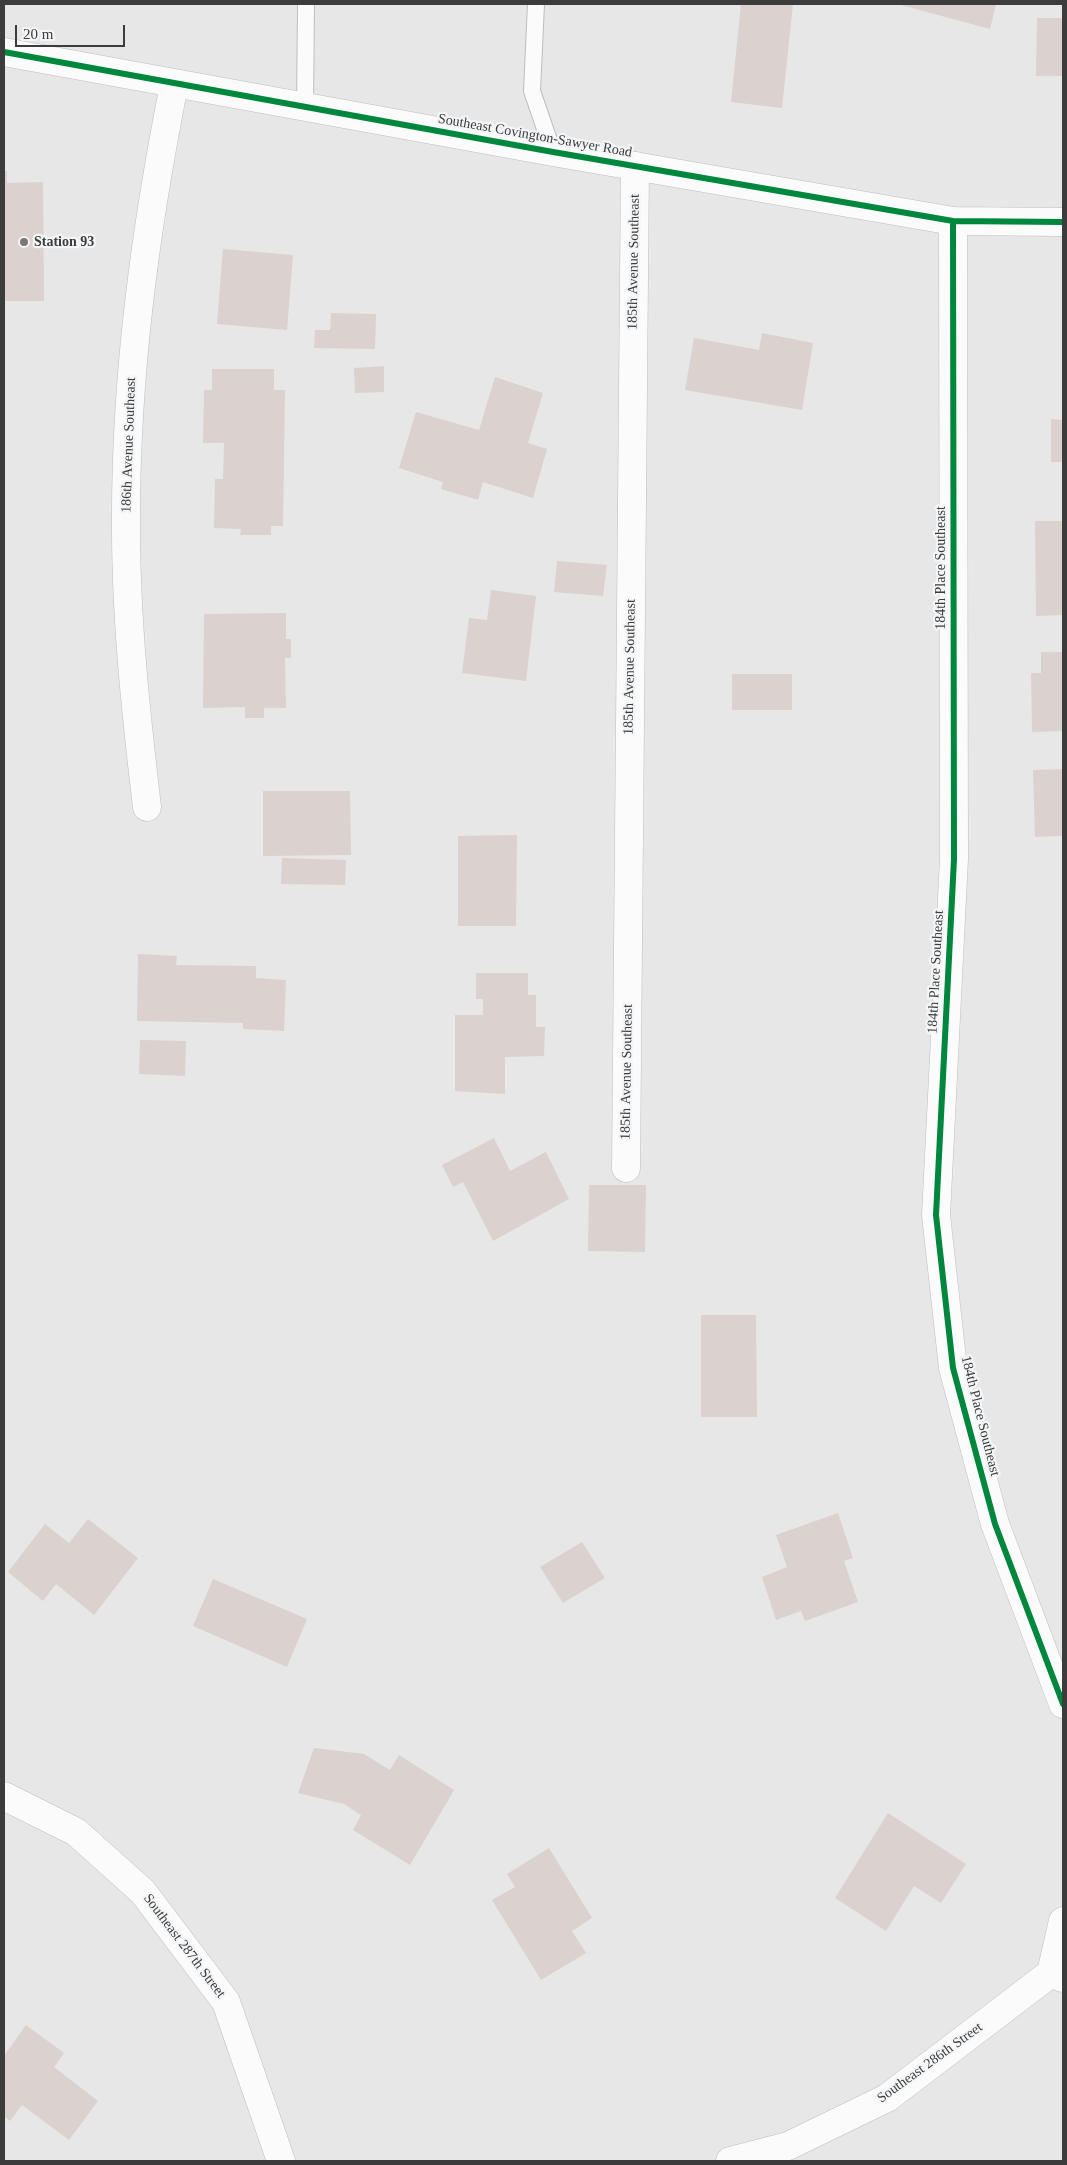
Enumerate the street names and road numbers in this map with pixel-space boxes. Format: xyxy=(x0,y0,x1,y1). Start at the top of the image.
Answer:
street label: Southeast Covington-Sawyer Road xyxy=(437,111,633,161)
street label: 185th Avenue Southeast xyxy=(624,194,644,330)
street label: 186th Avenue Southeast xyxy=(118,377,140,513)
street label: 184th Place Southeast xyxy=(933,506,949,630)
street label: 185th Avenue Southeast xyxy=(620,599,640,735)
street label: 184th Place Southeast xyxy=(924,910,948,1034)
street label: 185th Avenue Southeast xyxy=(617,1004,637,1140)
street label: 184th Place Southeast xyxy=(957,1354,1003,1478)
street label: Southeast 287th Street xyxy=(139,1891,229,2001)
street label: Southeast 286th Street xyxy=(874,2019,986,2107)

